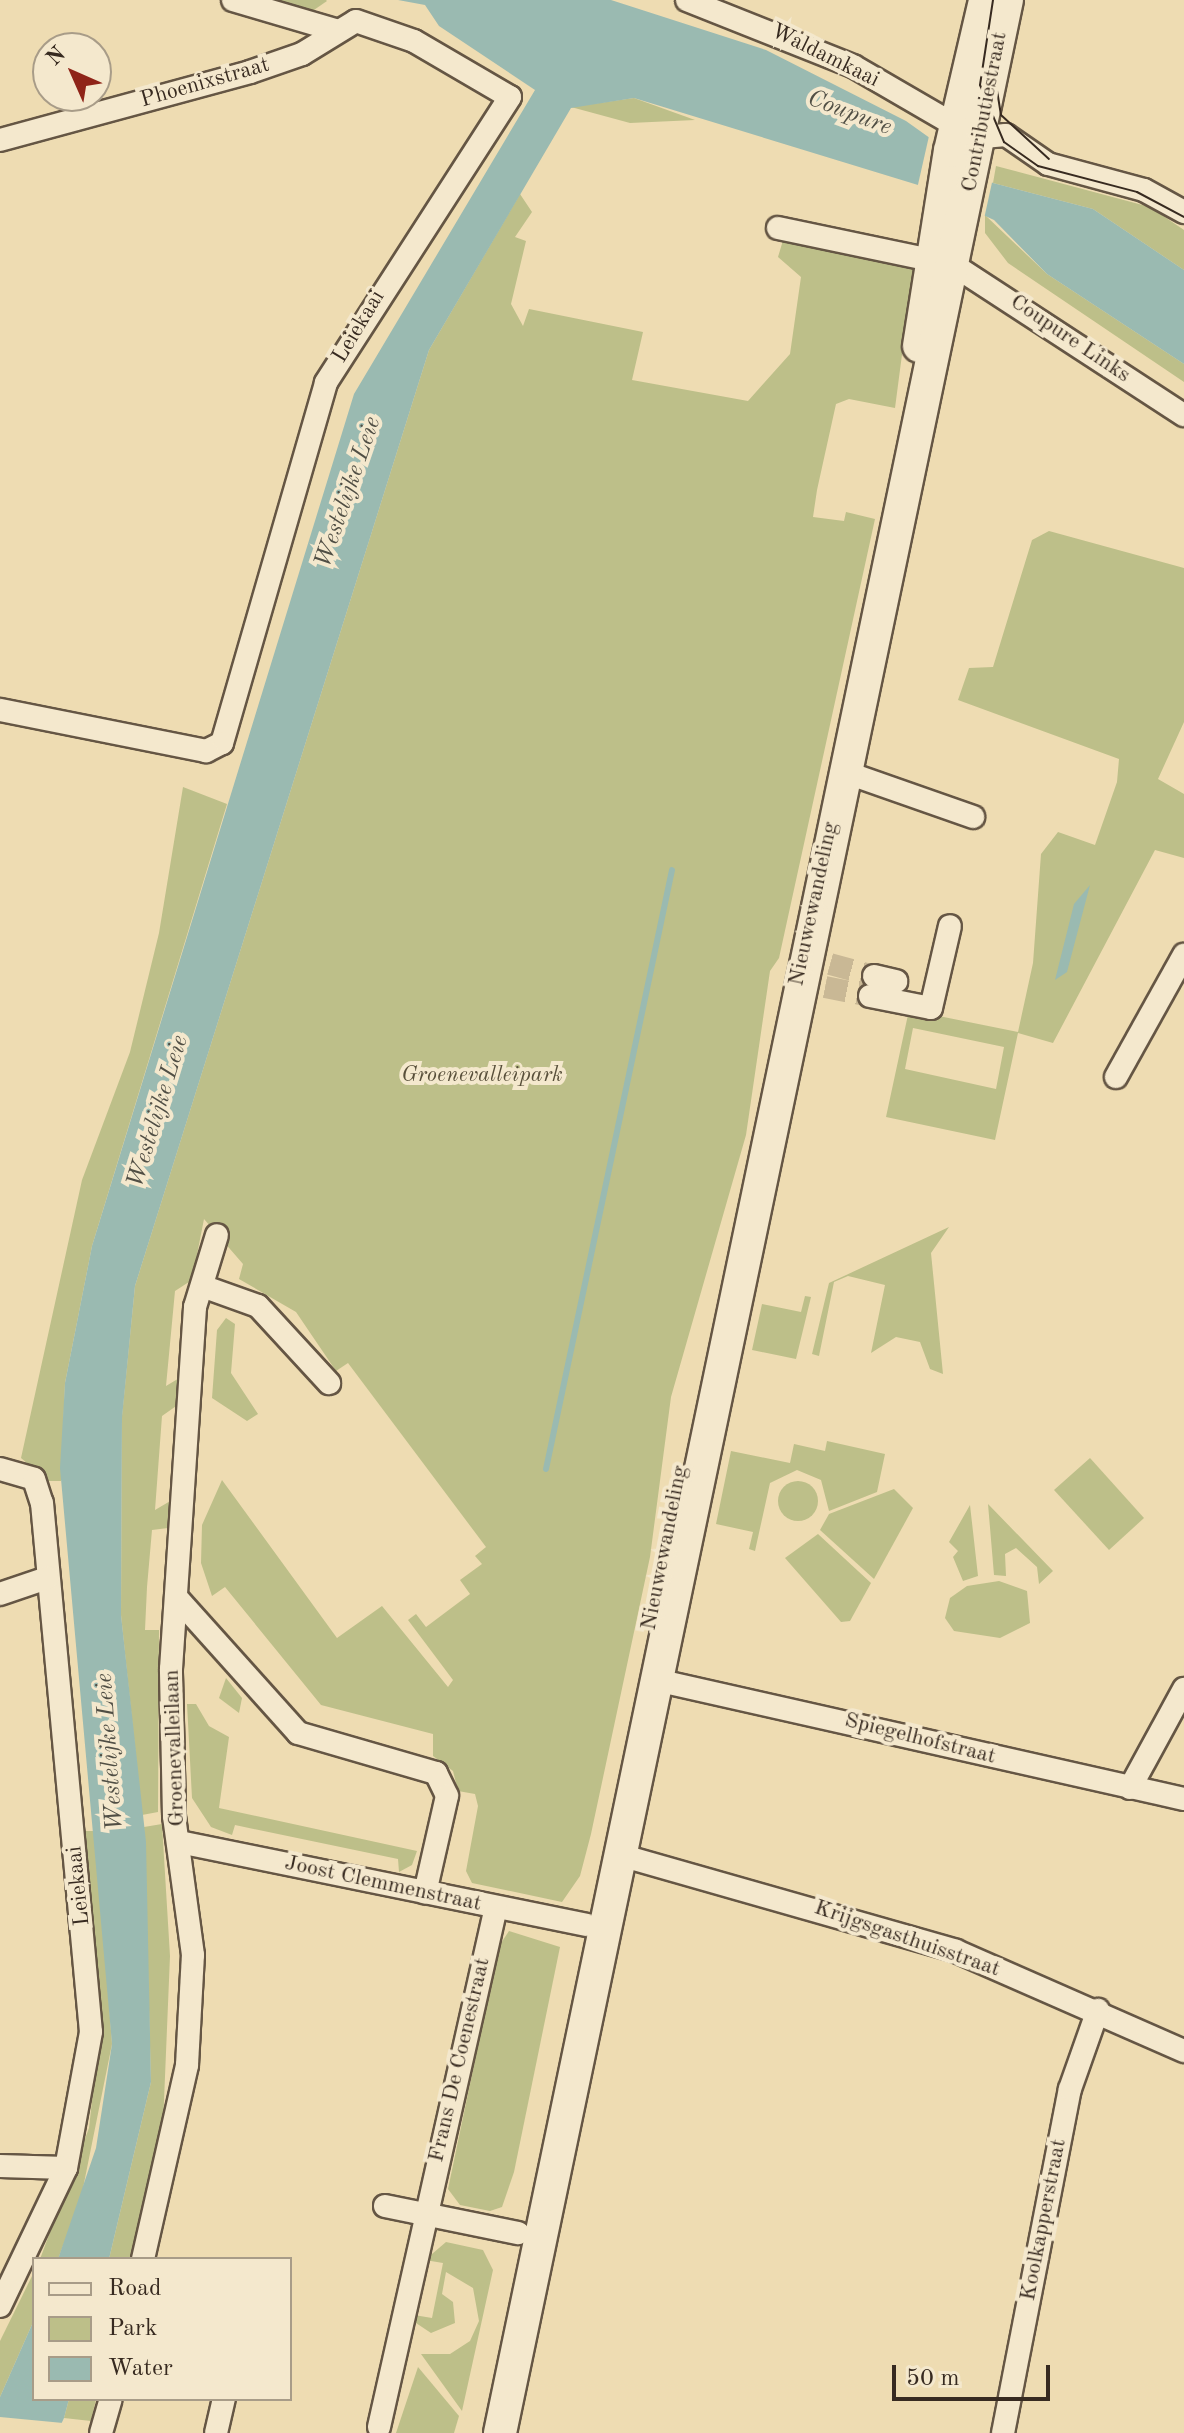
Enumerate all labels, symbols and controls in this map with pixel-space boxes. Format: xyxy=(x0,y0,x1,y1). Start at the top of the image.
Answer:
street label: Waldamkaai xyxy=(766,18,884,94)
street label: Contributiestraat xyxy=(957,30,1013,194)
north arrow xyxy=(32,32,112,112)
text: N xyxy=(43,43,70,70)
street label: Phoenixstraat xyxy=(137,52,273,114)
water label: Coupure xyxy=(803,85,895,143)
street label: Leiekaai xyxy=(327,286,391,368)
street label: Coupure Links xyxy=(1005,289,1135,389)
water label: Westelijke Leie xyxy=(310,413,388,573)
street label: Nieuwewandeling xyxy=(784,819,844,989)
water label: Westelijke Leie xyxy=(122,1032,196,1192)
park label: Groenevalleipark xyxy=(401,1063,563,1089)
street label: Nieuwewandeling xyxy=(636,1463,694,1633)
street label: Groenevalleilaan xyxy=(159,1669,191,1827)
water label: Westelijke Leie xyxy=(91,1672,131,1832)
street label: Spiegelhofstraat xyxy=(842,1707,998,1771)
street label: Leiekaai xyxy=(62,1845,96,1927)
street label: Joost Clemmenstraat xyxy=(282,1850,484,1918)
street label: Krijgsgasthuisstraat xyxy=(811,1895,1003,1983)
street label: Frans De Coenestraat xyxy=(424,1955,496,2165)
street label: Koolkapperstraat xyxy=(1015,2137,1073,2303)
legend xyxy=(32,2257,292,2401)
text: Road xyxy=(108,2277,161,2301)
text: Park xyxy=(108,2317,157,2341)
scale bar xyxy=(896,2349,1054,2399)
text: Water xyxy=(108,2357,173,2381)
text: 50 m xyxy=(906,2367,960,2391)

